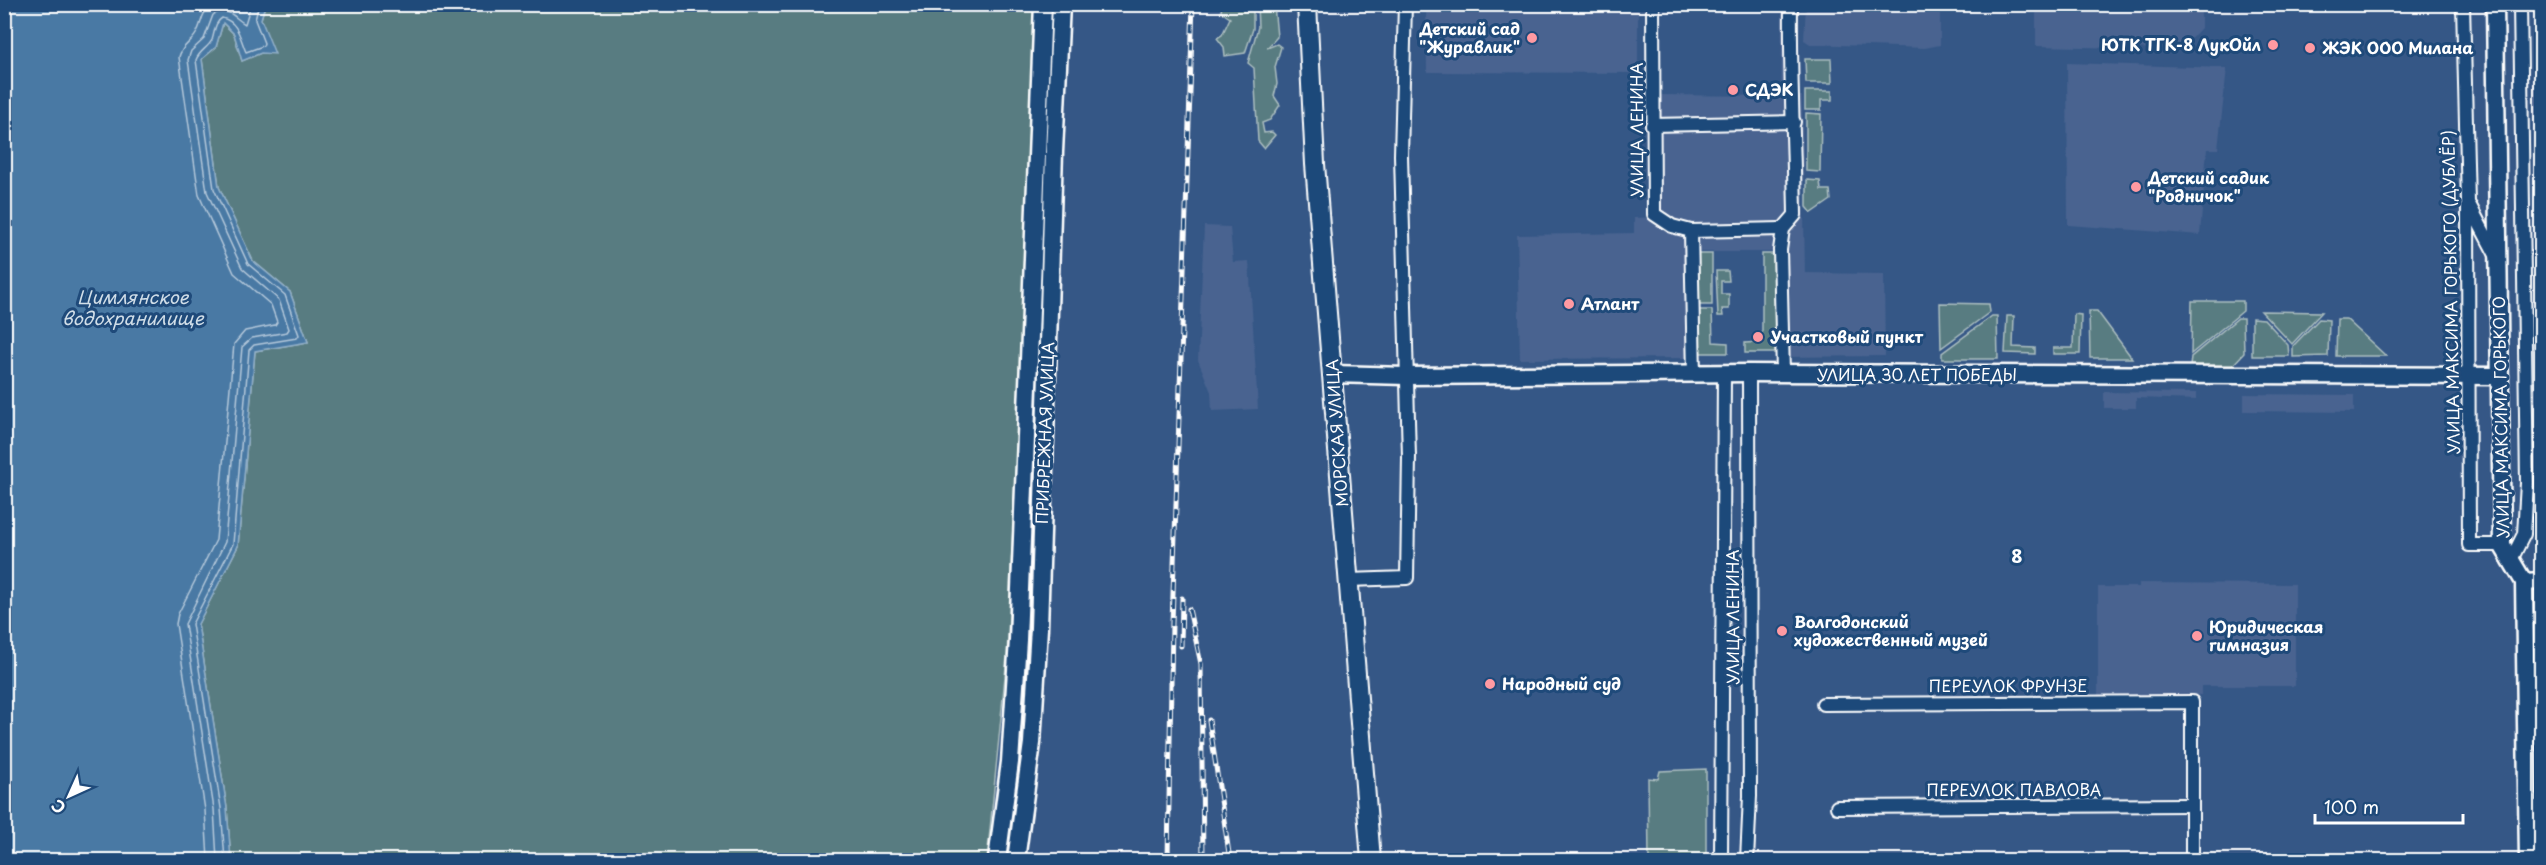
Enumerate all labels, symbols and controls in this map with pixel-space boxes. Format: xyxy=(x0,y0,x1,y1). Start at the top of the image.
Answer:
place label: Детский сад "Журавлик" xyxy=(1419,16,1520,58)
marker: Детский сад "Журавлик" xyxy=(1525,31,1539,45)
place label: ЮТК ТГК-8 ЛукОйл xyxy=(2101,32,2261,56)
place label: ЖЭК ООО Милана xyxy=(2322,35,2474,59)
marker: ЮТК ТГК-8 ЛукОйл xyxy=(2266,38,2280,52)
marker: ЖЭК ООО Милана xyxy=(2303,41,2317,55)
street label: УЛИЦА ЛЕНИНА xyxy=(1624,62,1648,198)
place label: СДЭК xyxy=(1745,77,1793,101)
marker: СДЭК xyxy=(1726,83,1740,97)
street label: УЛИЦА МАКСИМА ГОРЬКОГО (ДУБЛЁР) xyxy=(2435,130,2465,454)
place label: Детский садик "Родничок" xyxy=(2147,165,2270,207)
marker: Детский садик "Родничок" xyxy=(2129,180,2143,194)
water label: Цимлянское водохранилище xyxy=(62,283,205,331)
place label: Атлант xyxy=(1581,291,1640,315)
street label: УЛИЦА МАКСИМА ГОРЬКОГО xyxy=(2486,296,2514,538)
marker: Атлант xyxy=(1562,297,1576,311)
place label: Участковый пункт xyxy=(1770,324,1924,348)
marker: Участковый пункт xyxy=(1751,330,1765,344)
street label: ПРИБРЕЖНАЯ УЛИЦА xyxy=(1029,341,1059,524)
street label: МОРСКАЯ УЛИЦА xyxy=(1319,358,1353,508)
street label: УЛИЦА 30 ЛЕТ ПОБЕДЫ xyxy=(1817,362,2017,386)
district label: 8 xyxy=(2011,542,2023,569)
street label: УЛИЦА ЛЕНИНА xyxy=(1720,549,1744,685)
place label: Волгодонский художественный музей xyxy=(1794,609,1988,651)
place label: Юридическая гимназия xyxy=(2209,614,2323,656)
marker: Волгодонский художественный музей xyxy=(1775,624,1789,638)
marker: Юридическая гимназия xyxy=(2190,629,2204,643)
place label: Народный суд xyxy=(1502,671,1621,695)
street label: ПЕРЕУЛОК ФРУНЗЕ xyxy=(1929,673,2087,697)
marker: Народный суд xyxy=(1483,677,1497,691)
north arrow xyxy=(39,766,99,826)
street label: ПЕРЕУЛОК ПАВЛОВА xyxy=(1927,777,2102,801)
scale bar xyxy=(2315,787,2464,825)
text: 100 m xyxy=(2324,793,2379,820)
text: С xyxy=(45,795,70,820)

